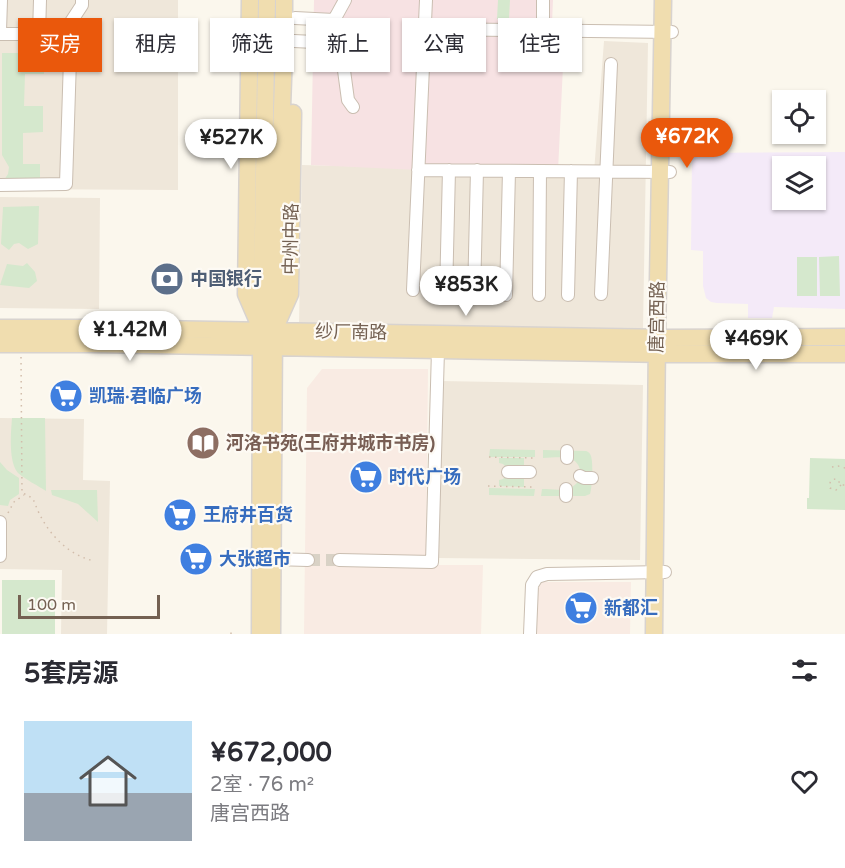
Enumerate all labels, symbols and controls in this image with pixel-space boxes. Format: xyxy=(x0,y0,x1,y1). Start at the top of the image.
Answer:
chip: 买房 xyxy=(18,18,102,72)
chip: 租房 xyxy=(114,18,198,72)
chip: 筛选 xyxy=(210,18,294,72)
chip: 新上 xyxy=(306,18,390,72)
chip: 公寓 xyxy=(402,18,486,72)
chip: 住宅 xyxy=(498,18,582,72)
map controls xyxy=(772,90,826,210)
button: locate xyxy=(772,90,826,144)
pin: ¥672K xyxy=(645,118,729,169)
pin: ¥527K xyxy=(189,119,273,170)
text: ¥672K xyxy=(655,125,719,149)
text: ¥527K xyxy=(199,126,263,150)
button: layers xyxy=(772,156,826,210)
street label: 中州中路 xyxy=(279,203,303,275)
bank icon: 中国银行 xyxy=(149,261,185,297)
pin: ¥853K xyxy=(424,266,508,317)
place label: 中国银行 xyxy=(190,268,262,290)
text: ¥853K xyxy=(434,273,498,297)
street label: 唐宫西路 xyxy=(645,281,669,353)
pin: ¥1.42M xyxy=(81,311,179,362)
text: ¥1.42M xyxy=(93,318,167,342)
street label: 纱厂南路 xyxy=(315,320,387,344)
pin: ¥469K xyxy=(714,320,798,371)
text: ¥469K xyxy=(724,327,788,351)
supermarket icon: 凯瑞·君临广场 xyxy=(48,378,84,414)
place label: 凯瑞·君临广场 xyxy=(89,385,202,407)
library icon: 河洛书苑(王府井城市书房) xyxy=(185,425,221,461)
place label: 河洛书苑(王府井城市书房) xyxy=(226,432,436,454)
supermarket icon: 时代广场 xyxy=(348,459,384,495)
place label: 时代广场 xyxy=(389,466,461,488)
supermarket icon: 王府井百货 xyxy=(162,497,198,533)
place label: 王府井百货 xyxy=(203,504,293,526)
supermarket icon: 大张超市 xyxy=(178,541,214,577)
place label: 大张超市 xyxy=(219,548,291,570)
supermarket icon: 新都汇 xyxy=(563,590,599,626)
scale bar xyxy=(18,592,160,620)
text: 100 m xyxy=(27,595,76,615)
place label: 新都汇 xyxy=(604,597,658,619)
icon: filters xyxy=(788,654,821,687)
text: 5套房源 xyxy=(24,658,118,689)
text: ¥672,000 xyxy=(210,737,332,768)
icon: home xyxy=(72,745,144,817)
icon: heart xyxy=(788,765,821,798)
text: 2室 · 76 m² xyxy=(210,773,314,797)
text: 唐宫西路 xyxy=(210,802,290,826)

